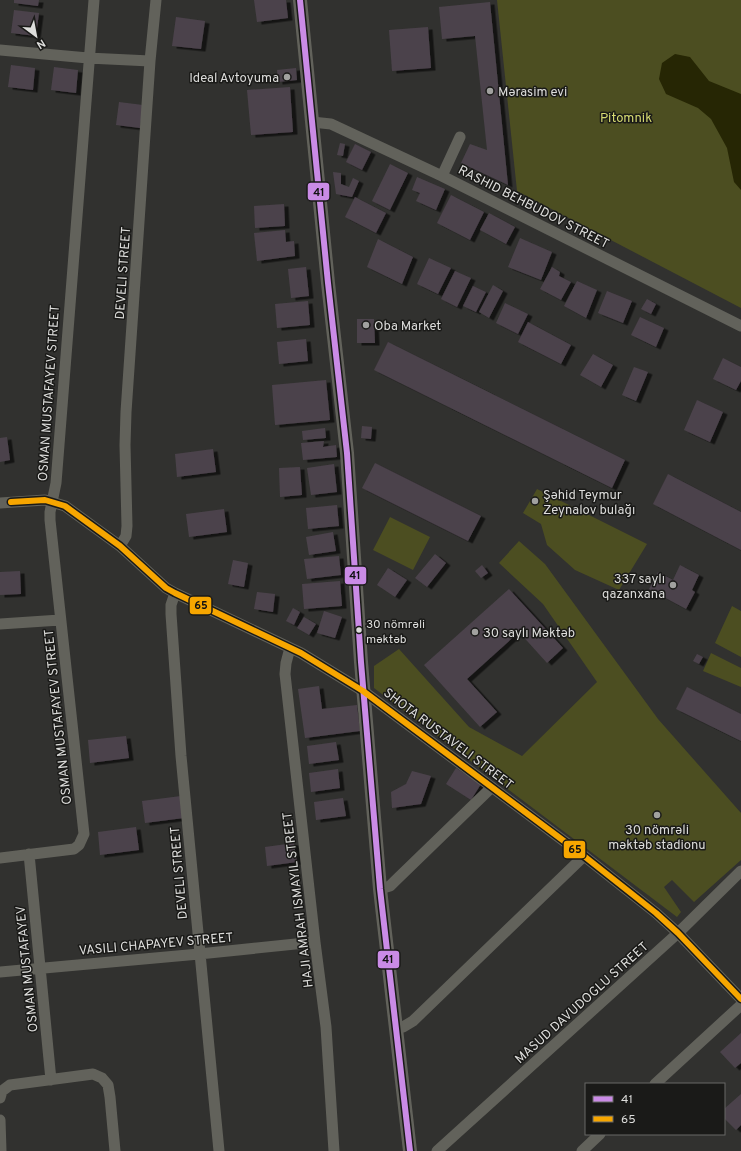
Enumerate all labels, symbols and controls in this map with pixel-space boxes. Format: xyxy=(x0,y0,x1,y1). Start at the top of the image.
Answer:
north arrow xyxy=(16,16,56,56)
text: N xyxy=(34,36,48,52)
place label: Ideal Avtoyuma xyxy=(189,71,279,87)
marker: Ideal Avtoyuma xyxy=(282,72,292,82)
place label: Mərasim evi xyxy=(498,85,567,101)
marker: Mərasim evi xyxy=(485,86,495,96)
park label: Pitomnik xyxy=(600,111,652,127)
street label: RASHID BEHBUDOV STREET xyxy=(455,163,611,253)
line badge: 41 xyxy=(307,182,330,201)
text: 41 xyxy=(313,186,325,200)
street label: DEVELI STREET xyxy=(113,226,135,320)
street label: OSMAN MUSTAFAYEV STREET xyxy=(36,305,64,482)
place label: Oba Market xyxy=(374,319,441,335)
marker: Oba Market xyxy=(361,320,371,330)
place label: Şəhid Teymur Zeynalov bulağı xyxy=(543,488,635,519)
marker: Şəhid Teymur Zeynalov bulağı xyxy=(530,496,540,506)
line badge: 41 xyxy=(344,566,367,585)
text: 41 xyxy=(349,569,361,583)
place label: 337 saylı qazanxana xyxy=(602,572,665,603)
marker: 337 saylı qazanxana xyxy=(668,580,678,590)
line badge: 65 xyxy=(189,596,212,615)
text: 65 xyxy=(194,599,208,613)
place label: 30 nömrəli məktəb xyxy=(366,617,425,648)
marker: 30 nömrəli məktəb xyxy=(354,625,364,635)
place label: 30 saylı Məktəb xyxy=(483,626,575,642)
marker: 30 saylı Məktəb xyxy=(470,627,480,637)
street label: OSMAN MUSTAFAYEV STREET xyxy=(42,628,76,805)
street label: SHOTA RUSTAVELI STREET xyxy=(380,685,516,794)
marker: 30 nömrəli məktəb stadionu xyxy=(652,810,662,820)
street label: HAJI AMRAH ISMAYIL STREET xyxy=(280,811,318,989)
place label: 30 nömrəli məktəb stadionu xyxy=(608,823,706,854)
street label: DEVELI STREET xyxy=(168,826,192,920)
line badge: 65 xyxy=(563,840,586,859)
text: 65 xyxy=(568,843,582,857)
street label: OSMAN MUSTAFAYEV xyxy=(13,905,43,1033)
street label: VASILI CHAPAYEV STREET xyxy=(78,930,234,960)
street label: MASUD DAVUDOGLU STREET xyxy=(512,939,652,1068)
line badge: 41 xyxy=(377,950,400,969)
text: 41 xyxy=(382,953,394,967)
legend xyxy=(585,1083,725,1135)
text: 41 xyxy=(621,1092,633,1108)
text: 65 xyxy=(621,1112,636,1128)

